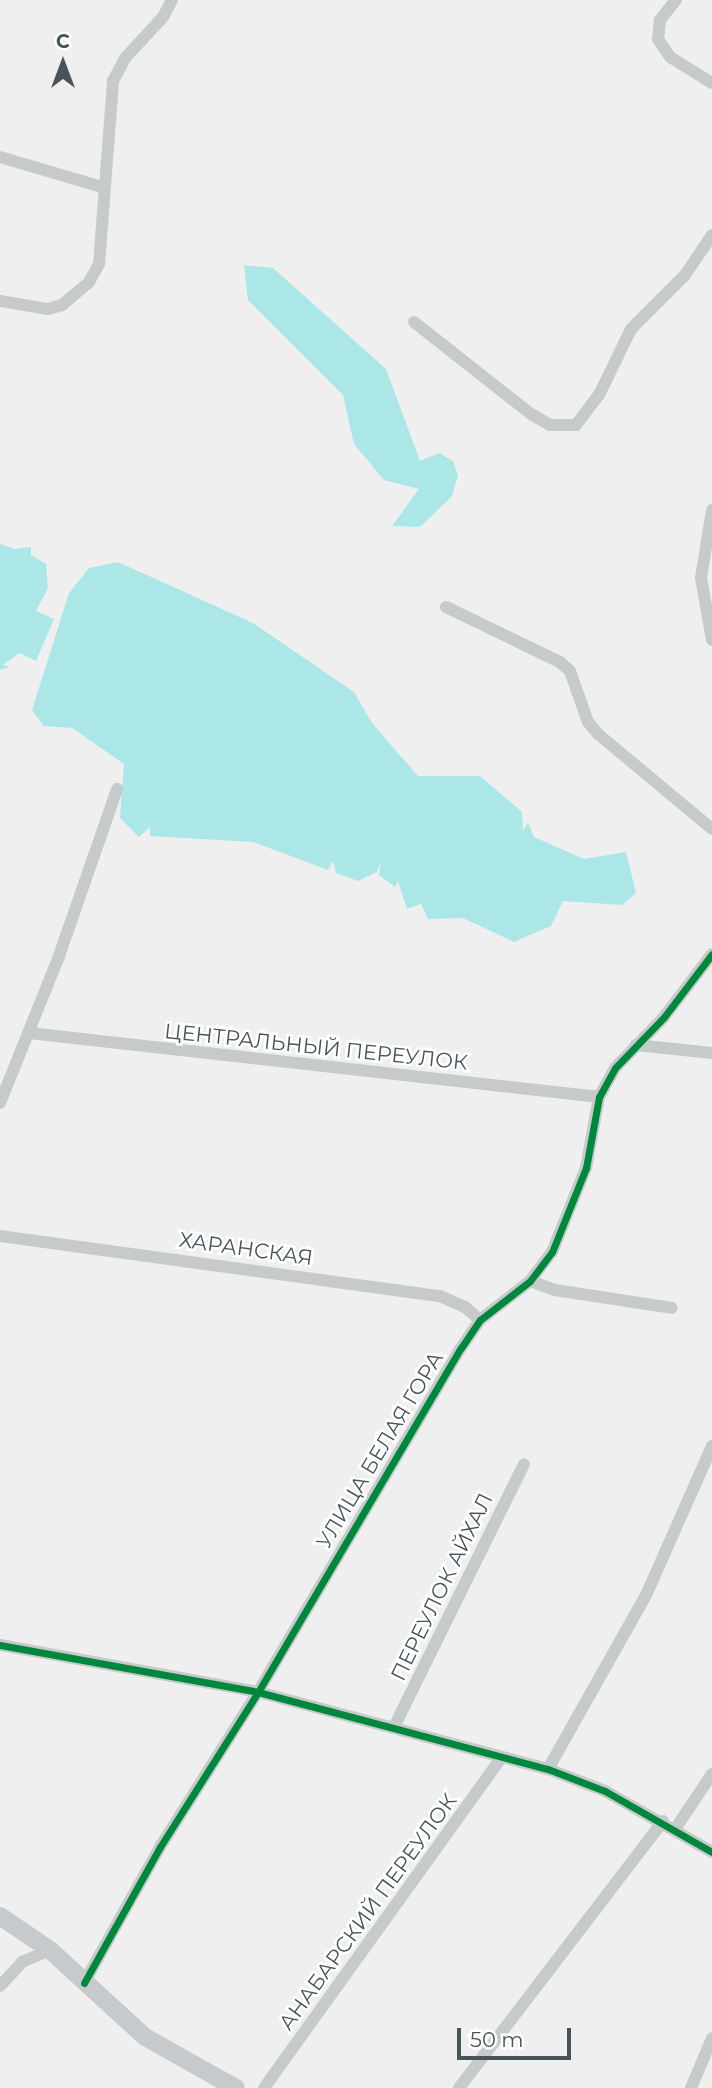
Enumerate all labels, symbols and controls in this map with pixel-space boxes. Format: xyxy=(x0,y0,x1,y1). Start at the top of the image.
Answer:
north arrow xyxy=(28,28,98,98)
text: С xyxy=(56,30,70,53)
street label: ЦЕНТРАЛЬНЫЙ ПЕРЕУЛОК xyxy=(163,1019,469,1075)
street label: ХАРАНСКАЯ xyxy=(177,1227,315,1271)
street label: УЛИЦА БЕЛАЯ ГОРА xyxy=(311,1347,449,1553)
street label: ПЕРЕУЛОК АЙХАЛ xyxy=(386,1489,498,1685)
street label: АНАБАРСКИЙ ПЕРЕУЛОК xyxy=(274,1789,462,2035)
scale bar xyxy=(460,2014,574,2058)
text: 50 m xyxy=(470,2027,524,2052)

